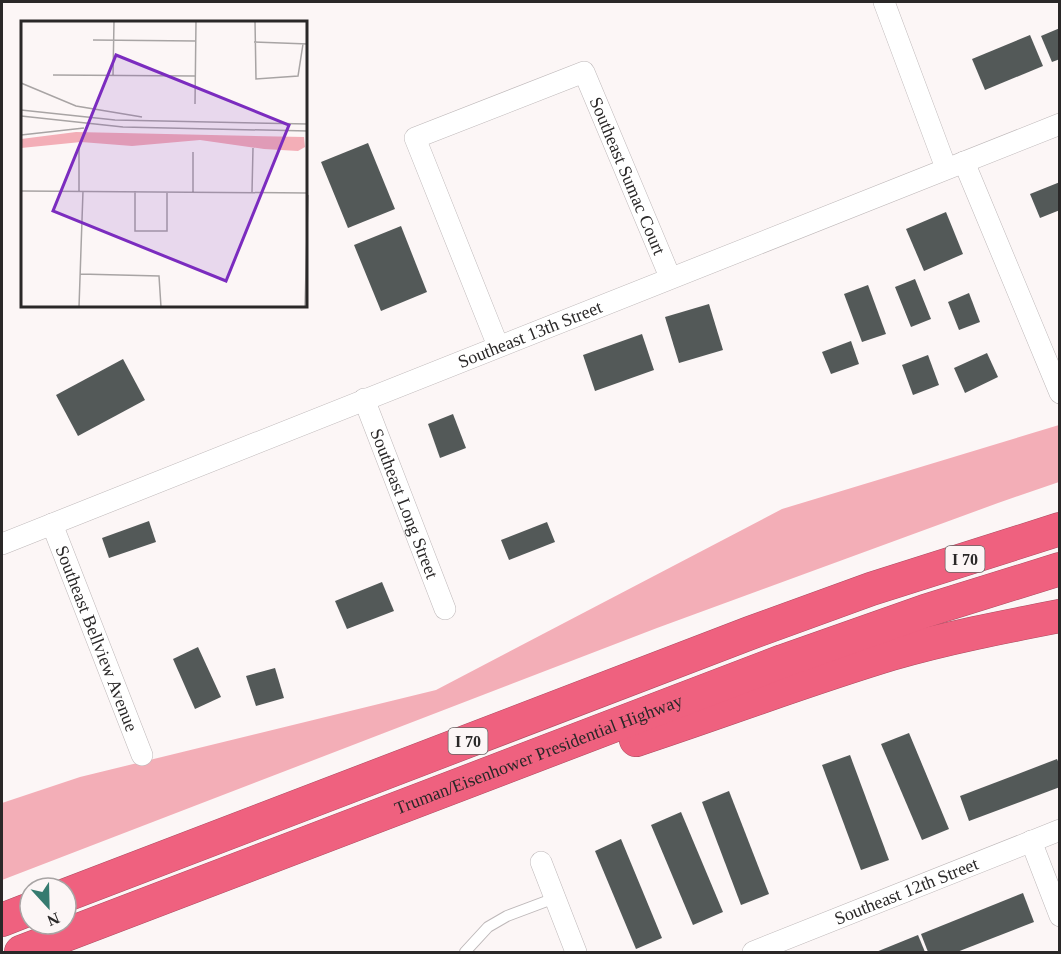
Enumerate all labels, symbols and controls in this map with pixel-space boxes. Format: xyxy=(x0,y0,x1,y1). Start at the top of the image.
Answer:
inset map xyxy=(21,21,308,308)
street label: Southeast Sumac Court xyxy=(586,94,670,258)
street label: Southeast 13th Street xyxy=(455,297,605,372)
street label: Southeast Long Street xyxy=(366,426,442,581)
street label: Southeast Bellview Avenue xyxy=(51,543,142,734)
road number: I 70 xyxy=(946,546,984,572)
street label: Truman/Eisenhower Presidential Highway xyxy=(392,690,685,818)
road number: I 70 xyxy=(448,728,488,754)
street label: Southeast 12th Street xyxy=(831,853,981,929)
north arrow xyxy=(18,876,78,936)
text: N xyxy=(44,909,62,930)

